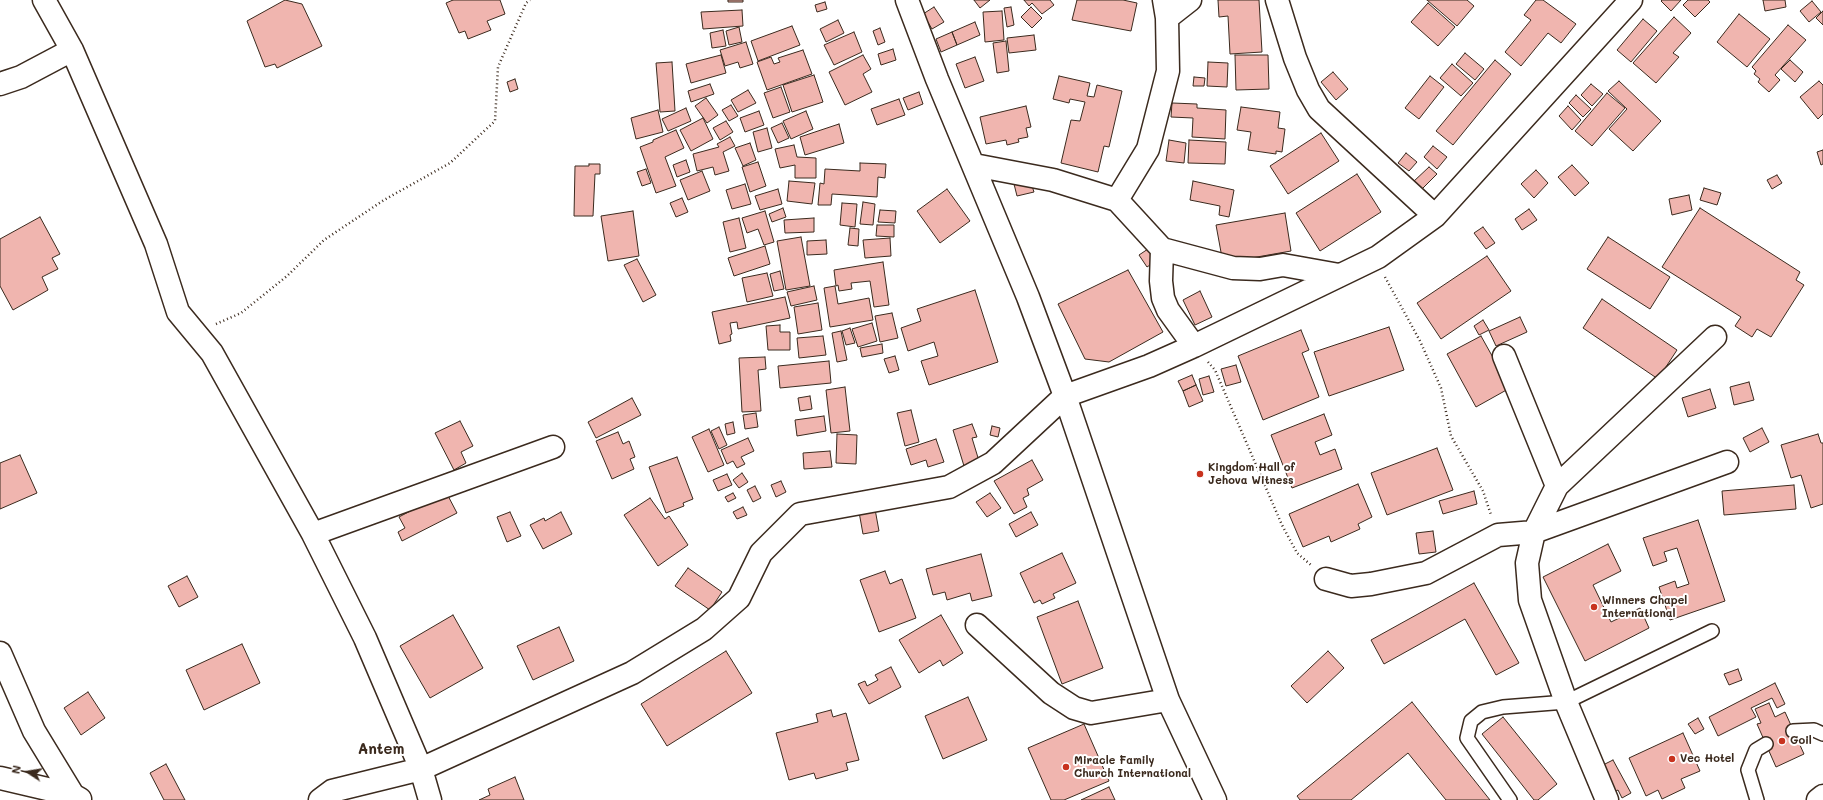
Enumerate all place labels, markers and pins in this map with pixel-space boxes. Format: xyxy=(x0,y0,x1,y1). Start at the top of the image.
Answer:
place label: Kingdom Hall of Jehova Witness xyxy=(1208,461,1295,487)
marker: Kingdom Hall of Jehova Witness xyxy=(1195,469,1205,479)
place label: Winners Chapel International xyxy=(1602,594,1687,620)
marker: Winners Chapel International xyxy=(1589,602,1599,612)
place label: Goil xyxy=(1790,734,1812,748)
marker: Goil xyxy=(1777,736,1787,746)
place label: Vec Hotel xyxy=(1680,752,1734,766)
place label: Miracle Family Church International xyxy=(1074,754,1191,780)
marker: Vec Hotel xyxy=(1667,754,1677,764)
marker: Miracle Family Church International xyxy=(1061,762,1071,772)

